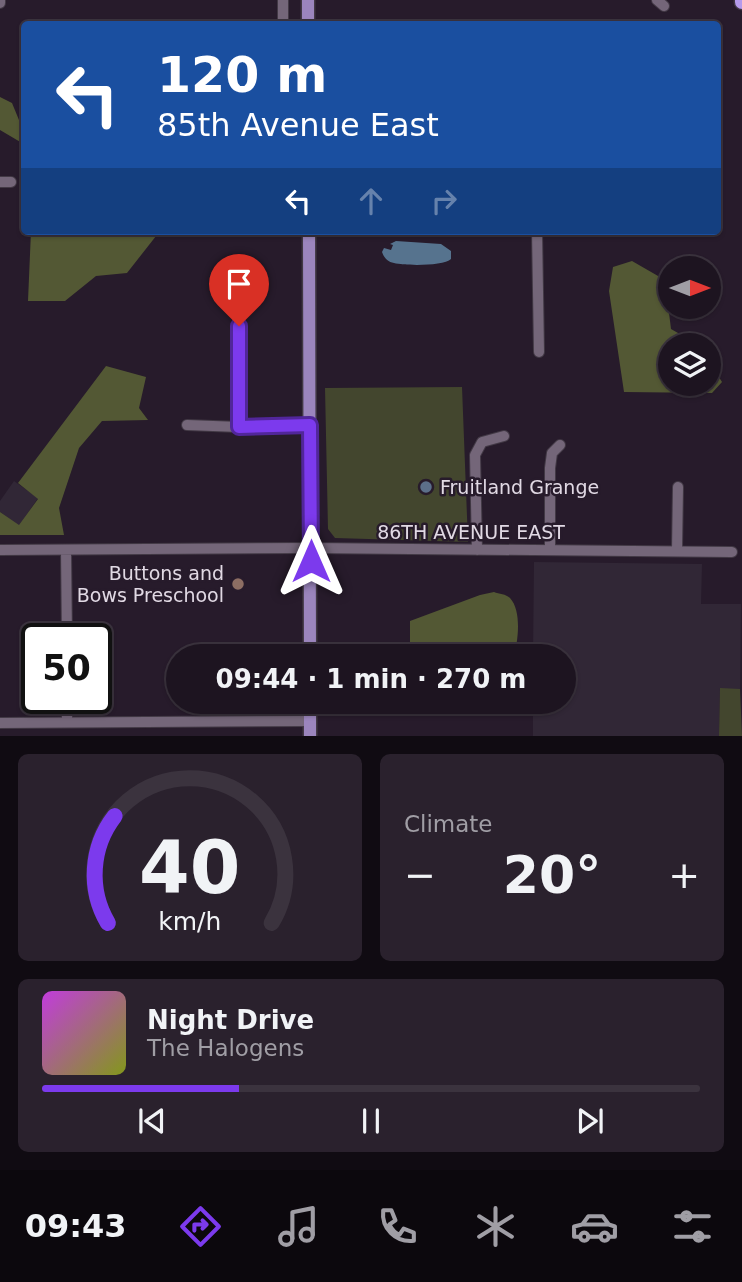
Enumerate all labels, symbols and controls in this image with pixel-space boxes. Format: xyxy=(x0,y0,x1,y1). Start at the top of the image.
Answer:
text: 120 m xyxy=(157,47,327,104)
icon: left xyxy=(42,49,133,140)
text: 85th Avenue East xyxy=(157,106,439,144)
icon: left xyxy=(279,182,317,220)
icon: ahead xyxy=(352,182,390,220)
icon: right xyxy=(425,182,463,220)
pin xyxy=(209,254,269,326)
north arrow xyxy=(658,256,721,318)
map controls xyxy=(658,256,721,396)
icon: arrive xyxy=(220,265,258,303)
button: layers xyxy=(658,333,721,396)
place label: Fruitland Grange xyxy=(440,476,599,498)
marker: Fruitland Grange xyxy=(418,479,434,495)
street label: 86TH AVENUE EAST xyxy=(377,521,565,543)
position arrow xyxy=(274,524,348,598)
place label: Buttons and Bows Preschool xyxy=(77,562,224,606)
marker: Buttons and Bows Preschool xyxy=(230,576,246,592)
speed limit sign: 50 xyxy=(21,623,112,714)
text: 09:44 · 1 min · 270 m xyxy=(216,664,526,694)
text: Climate xyxy=(404,811,493,837)
text: 40 xyxy=(139,826,241,911)
text: 20° xyxy=(503,845,601,905)
text: − xyxy=(404,853,436,897)
text: + xyxy=(668,853,700,897)
text: km/h xyxy=(158,907,222,936)
text: Night Drive xyxy=(147,1005,314,1035)
text: The Halogens xyxy=(147,1035,304,1061)
icon: previous xyxy=(133,1102,171,1140)
icon: pause xyxy=(352,1102,390,1140)
icon: next xyxy=(571,1102,609,1140)
icon: directions xyxy=(176,1202,225,1251)
icon: music xyxy=(274,1202,323,1251)
icon: phone xyxy=(373,1202,422,1251)
icon: climate xyxy=(471,1202,520,1251)
icon: car xyxy=(570,1202,619,1251)
icon: filters xyxy=(668,1202,717,1251)
text: 09:43 xyxy=(25,1207,127,1245)

